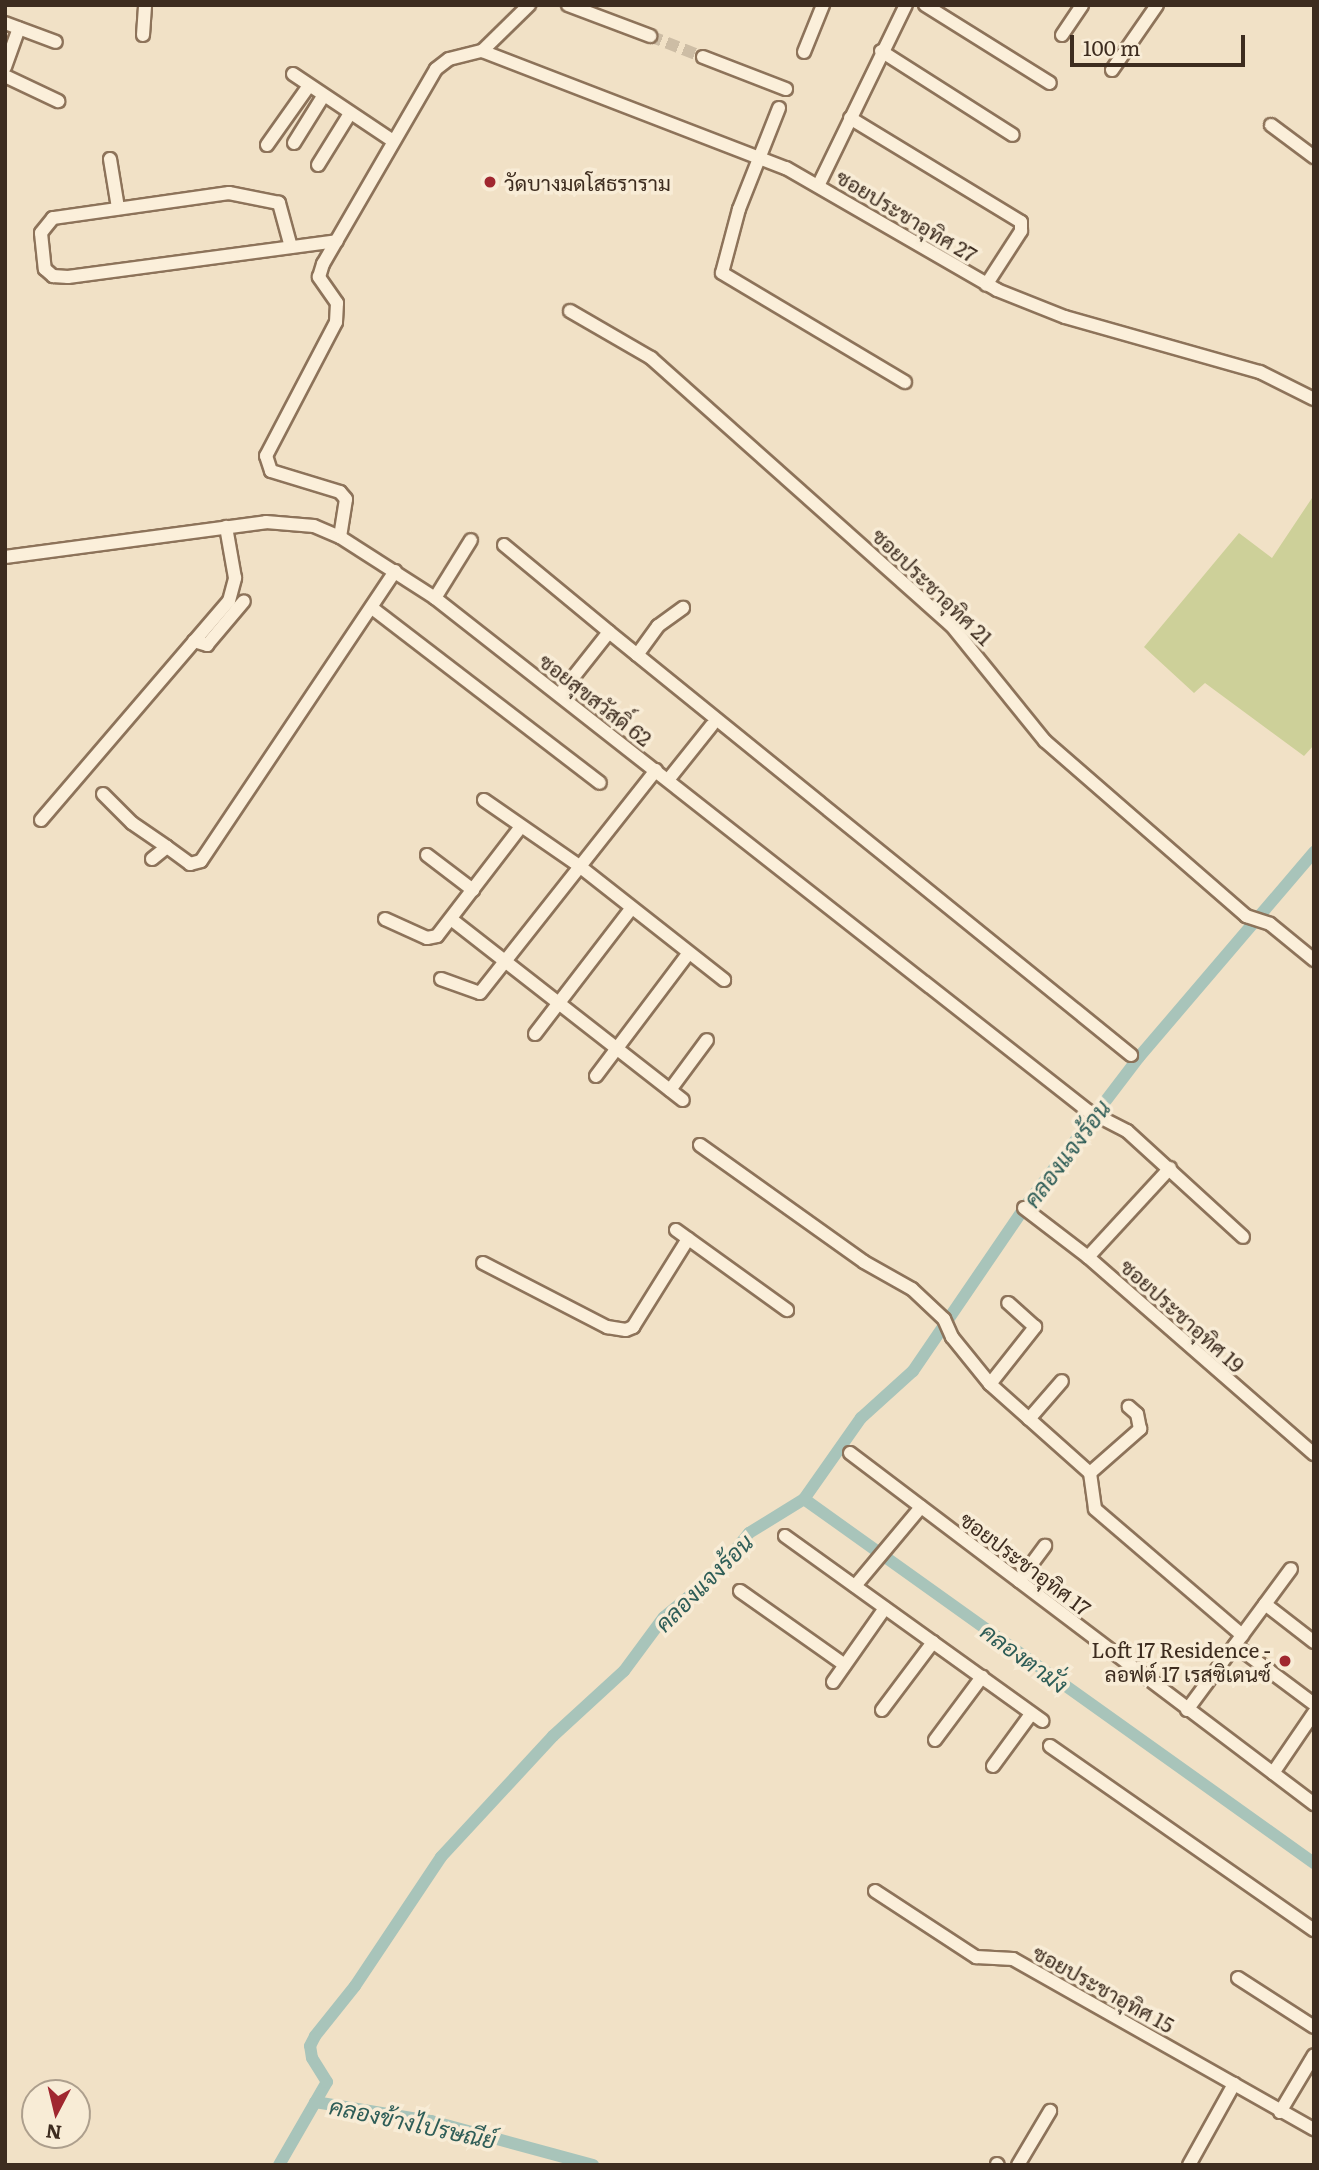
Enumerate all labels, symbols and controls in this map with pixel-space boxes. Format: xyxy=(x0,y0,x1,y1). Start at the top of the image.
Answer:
scale bar xyxy=(1074,21,1249,65)
text: 100 m xyxy=(1083,31,1140,62)
street label: ซอยประชาอุทิศ 27 xyxy=(832,163,982,267)
place label: วัดบางมดโสธราราม xyxy=(504,169,671,195)
marker: วัดบางมดโสธราราม xyxy=(482,174,498,190)
street label: ซอยประชาอุทิศ 21 xyxy=(868,522,998,650)
street label: ซอยสุขสวัสดิ์ 62 xyxy=(535,647,657,751)
water label: คลองแจงร้อน xyxy=(1017,1094,1115,1212)
street label: ซอยประชาอุทิศ 19 xyxy=(1116,1253,1250,1377)
street label: ซอยประชาอุทิศ 17 xyxy=(956,1506,1096,1620)
water label: คลองแจงร้อน xyxy=(648,1527,758,1637)
water label: คลองตามั่ง xyxy=(976,1616,1074,1698)
place label: Loft 17 Residence - ลอฟต์ 17 เรสซิเดนซ์ xyxy=(1091,1636,1271,1686)
marker: Loft 17 Residence - ลอฟต์ 17 เรสซิเดนซ์ xyxy=(1277,1653,1293,1669)
street label: ซอยประชาอุทิศ 15 xyxy=(1029,1939,1179,2037)
north arrow xyxy=(21,2079,91,2149)
water label: คลองข้างไปรษณีย์ xyxy=(327,2091,499,2153)
text: N xyxy=(44,2118,63,2148)

